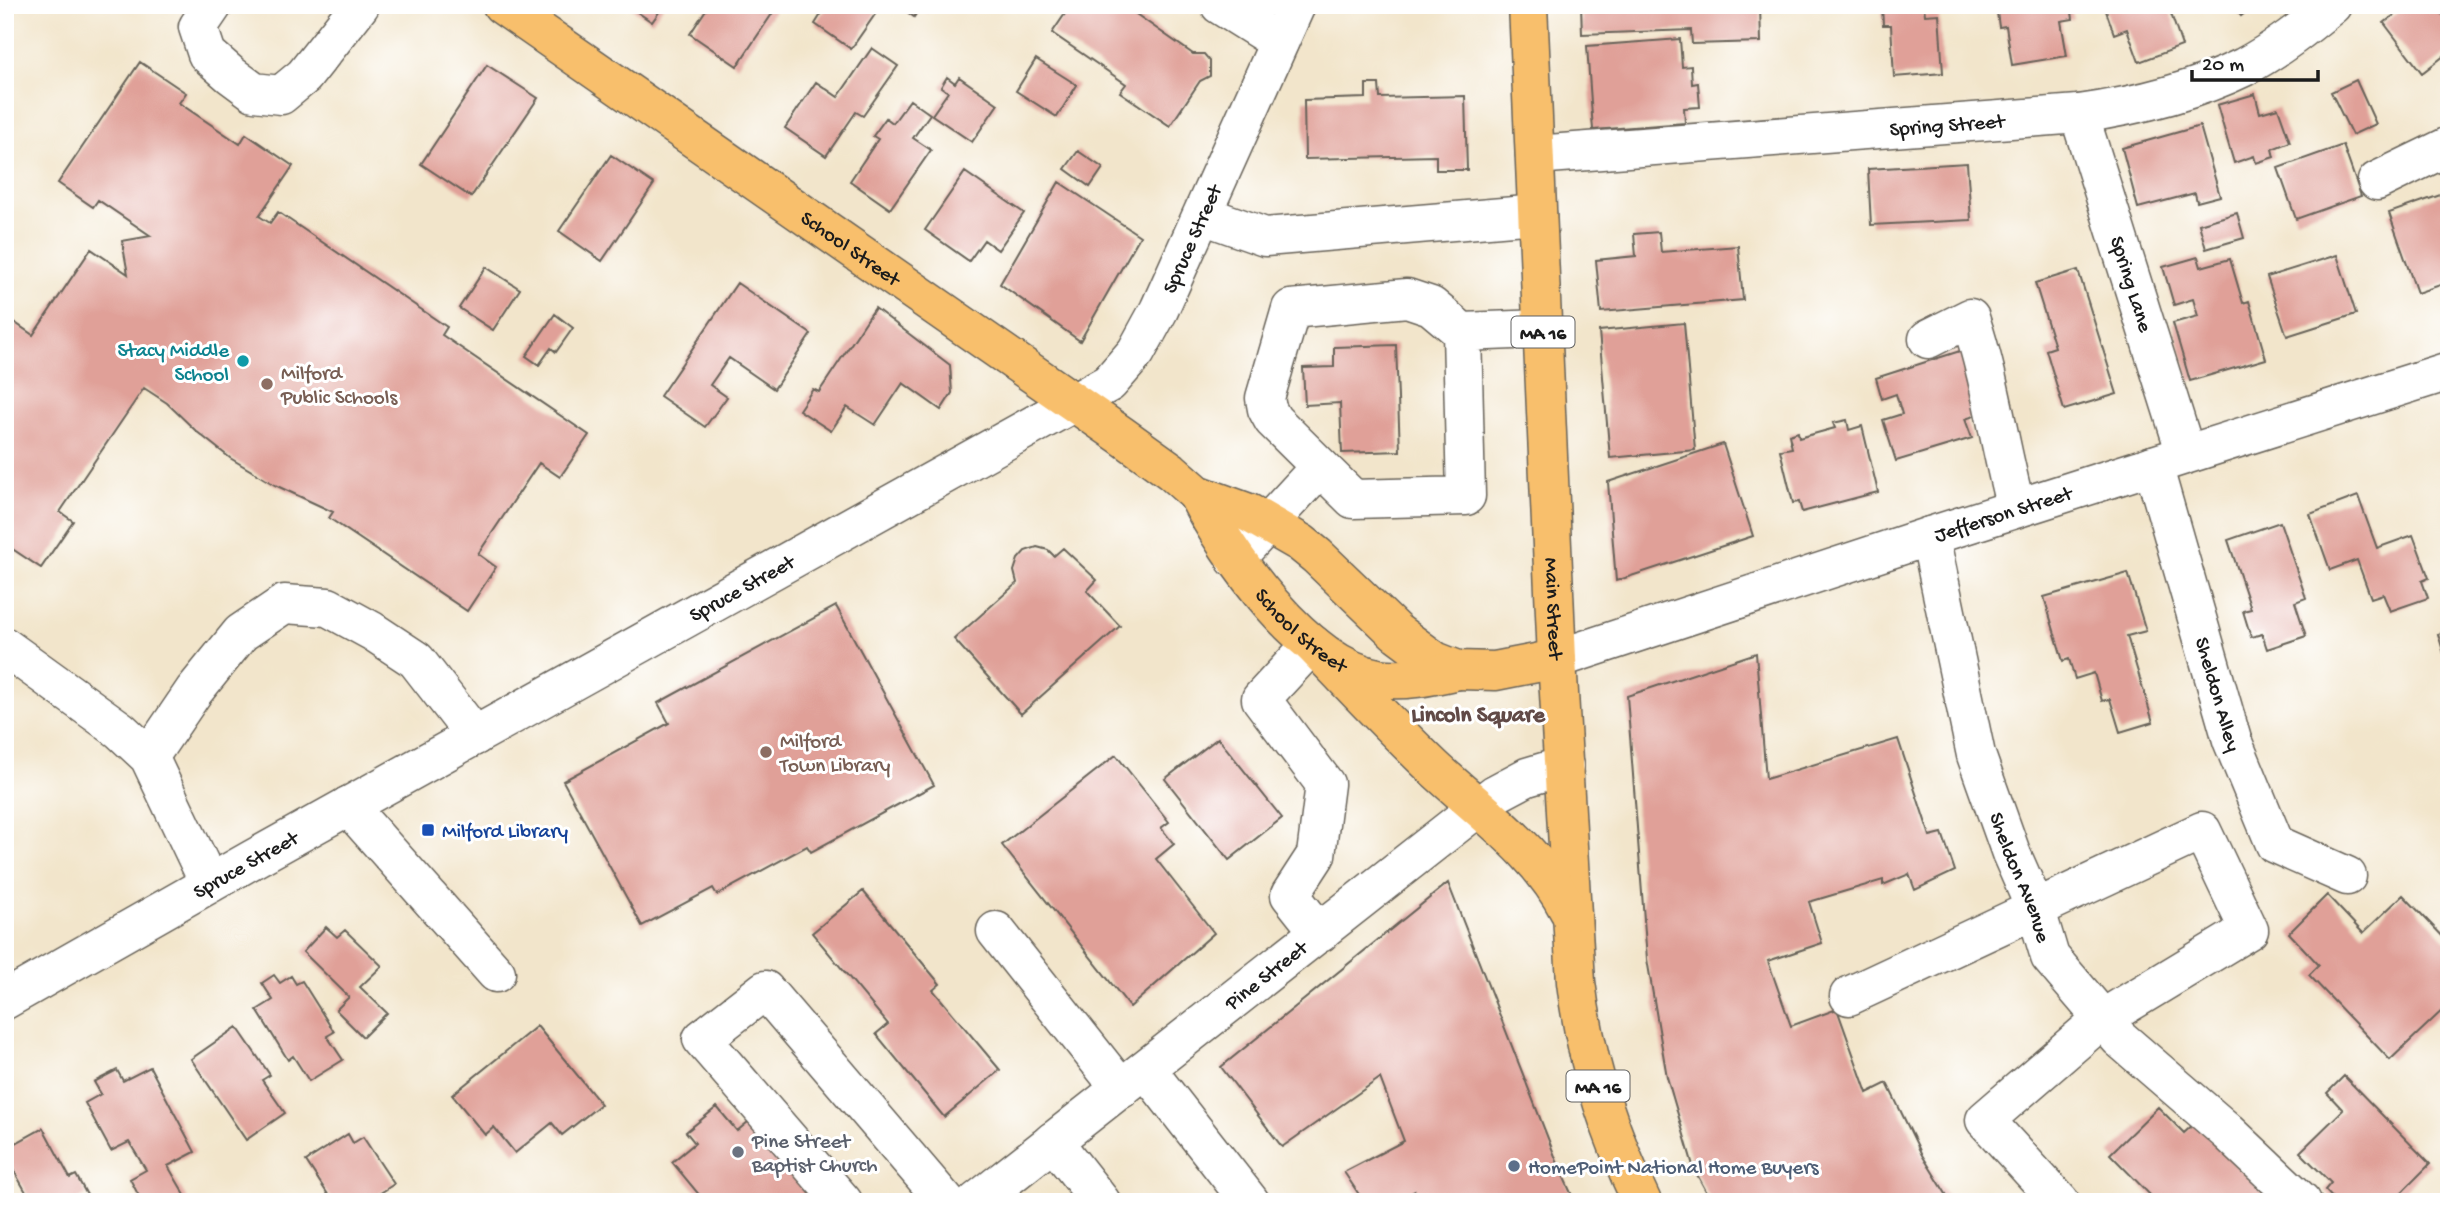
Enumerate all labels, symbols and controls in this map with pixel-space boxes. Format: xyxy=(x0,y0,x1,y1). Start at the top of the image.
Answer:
scale bar xyxy=(2192,38,2318,82)
text: 20 m xyxy=(2202,54,2244,79)
street label: Spring Street xyxy=(1889,110,2008,144)
street label: Spruce Street xyxy=(1159,180,1231,298)
street label: School Street xyxy=(794,207,906,295)
street label: Spring Lane xyxy=(2102,234,2156,337)
road number: MA 16 xyxy=(1512,316,1574,348)
place label: Stacy Middle School xyxy=(117,340,230,389)
marker: Stacy Middle School xyxy=(235,353,251,369)
place label: Milford Public Schools xyxy=(280,363,398,412)
marker: Milford Public Schools xyxy=(259,376,275,392)
street label: Jefferson Street xyxy=(1932,482,2078,550)
street label: Spruce Street xyxy=(686,550,802,630)
street label: Main Street xyxy=(1537,557,1566,662)
street label: School Street xyxy=(1247,585,1352,682)
street label: Sheldon Alley xyxy=(2187,635,2244,756)
district label: Lincoln Square xyxy=(1411,703,1546,730)
place label: Milford Town Library xyxy=(779,731,890,780)
marker: Milford Town Library xyxy=(758,744,774,760)
street label: Sheldon Avenue xyxy=(1982,810,2054,947)
place label: Milford Library xyxy=(442,821,568,846)
marker: Milford Library xyxy=(420,822,436,838)
street label: Spruce Street xyxy=(190,826,306,906)
street label: Pine Street xyxy=(1220,936,1316,1018)
road number: MA 16 xyxy=(1566,1070,1630,1102)
place label: Pine Street Baptist Church xyxy=(751,1131,878,1180)
marker: Pine Street Baptist Church xyxy=(730,1144,746,1160)
place label: HomePoint National Home Buyers xyxy=(1528,1157,1820,1182)
marker: HomePoint National Home Buyers xyxy=(1506,1158,1522,1174)

